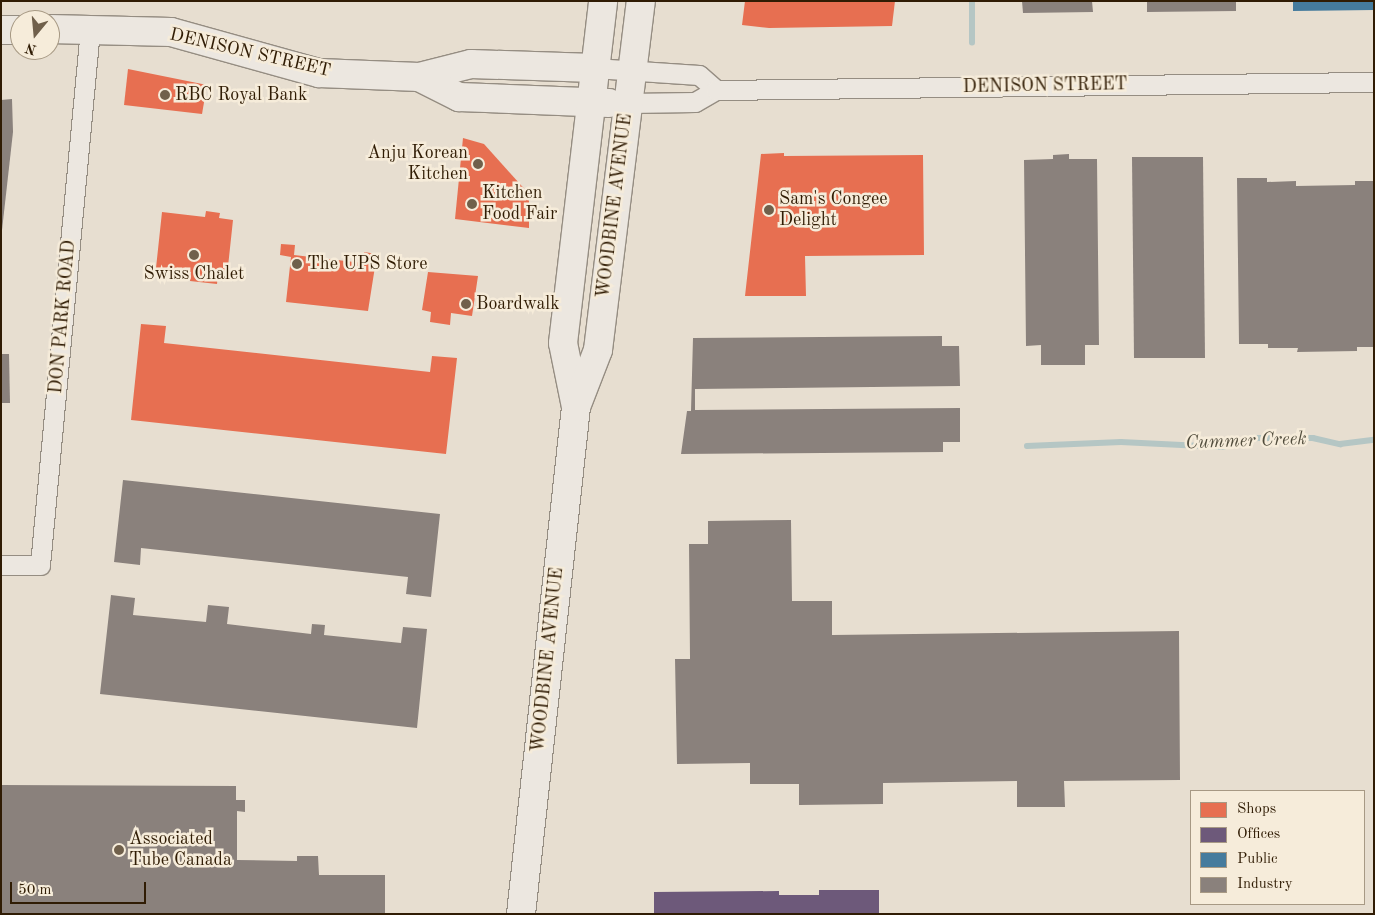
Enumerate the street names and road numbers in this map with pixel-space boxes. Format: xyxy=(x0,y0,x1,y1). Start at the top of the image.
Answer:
street label: DENISON STREET xyxy=(167,24,333,82)
street label: DENISON STREET xyxy=(962,74,1128,98)
street label: WOODBINE AVENUE xyxy=(593,113,637,299)
street label: DON PARK ROAD xyxy=(46,239,80,395)
street label: WOODBINE AVENUE xyxy=(528,567,568,753)

